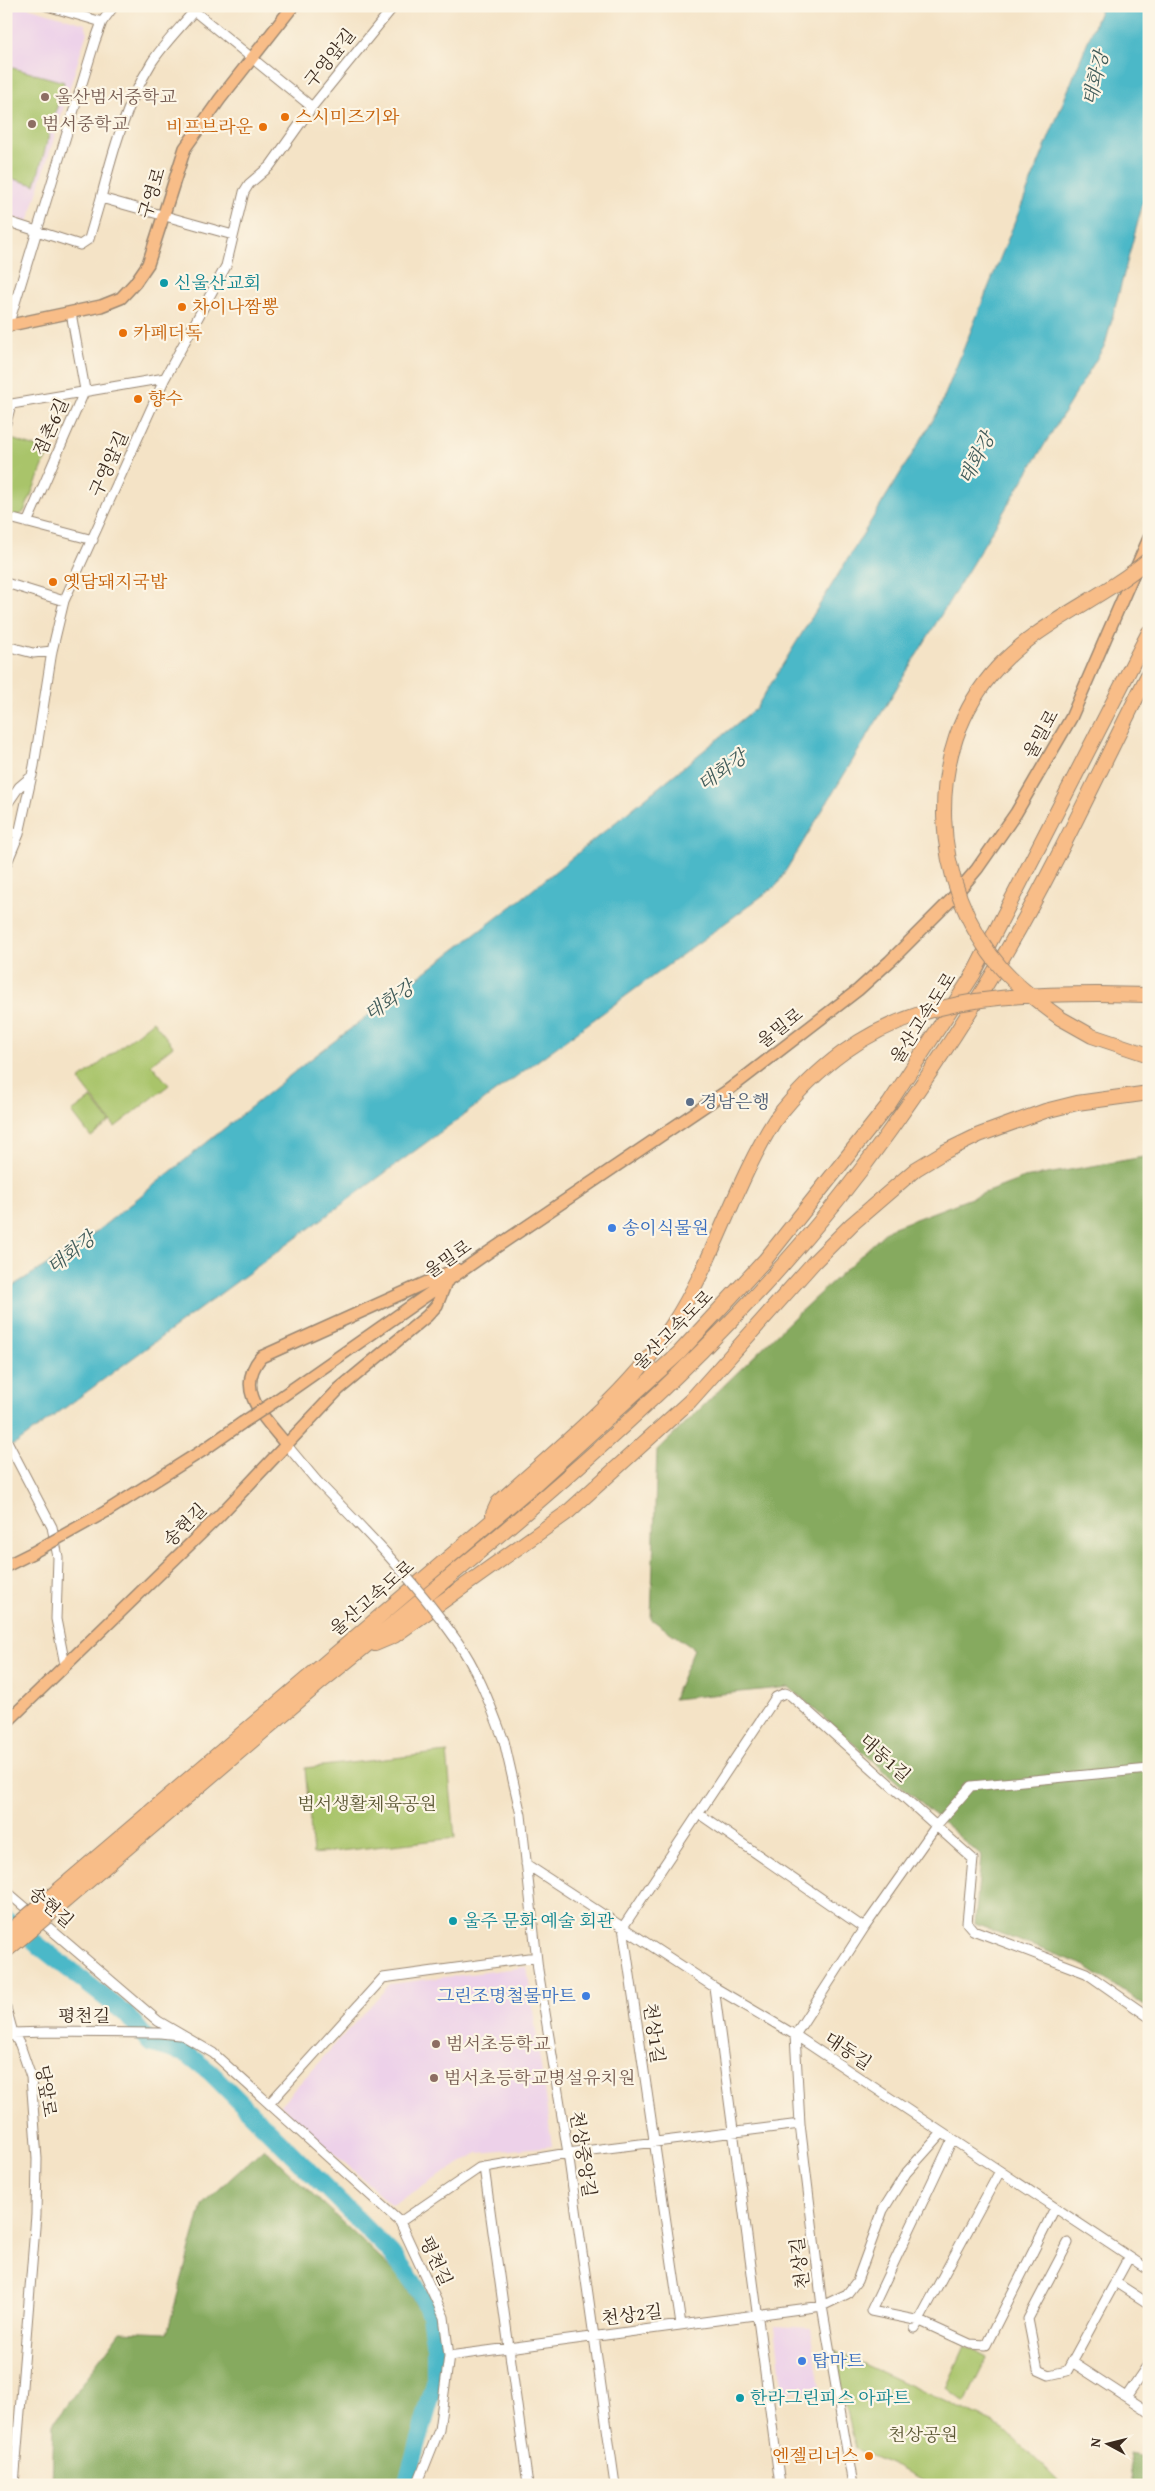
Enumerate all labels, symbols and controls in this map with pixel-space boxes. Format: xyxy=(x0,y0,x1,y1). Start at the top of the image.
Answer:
street label: 구영앞길 xyxy=(297,22,362,93)
water label: 태화강 xyxy=(1075,45,1116,108)
place label: 울산범서중학교 xyxy=(55,83,177,110)
marker: 울산범서중학교 xyxy=(39,91,51,103)
place label: 스시미즈기와 xyxy=(295,103,400,130)
place label: 범서중학교 xyxy=(42,110,130,137)
marker: 스시미즈기와 xyxy=(279,111,291,123)
place label: 비프브라운 xyxy=(166,113,254,140)
marker: 범서중학교 xyxy=(26,118,38,130)
marker: 비프브라운 xyxy=(257,121,269,133)
street label: 구영로 xyxy=(131,164,172,222)
place label: 신울산교회 xyxy=(174,269,261,296)
marker: 신울산교회 xyxy=(158,277,170,289)
place label: 차이나짬뽕 xyxy=(192,293,279,320)
marker: 차이나짬뽕 xyxy=(176,301,188,313)
place label: 카페더독 xyxy=(133,319,203,346)
marker: 카페더독 xyxy=(117,327,129,339)
place label: 향수 xyxy=(148,385,183,412)
marker: 향수 xyxy=(132,393,144,405)
street label: 점촌6길 xyxy=(26,394,75,460)
water label: 태화강 xyxy=(951,425,1002,489)
street label: 구영앞길 xyxy=(82,427,135,501)
place label: 옛담돼지국밥 xyxy=(63,568,168,595)
marker: 옛담돼지국밥 xyxy=(47,576,59,588)
street label: 울밀로 xyxy=(1016,704,1065,763)
water label: 태화강 xyxy=(691,741,755,798)
street label: 울산고속도로 xyxy=(883,967,962,1069)
water label: 태화강 xyxy=(358,972,422,1027)
street label: 울밀로 xyxy=(751,1001,809,1054)
place label: 경남은행 xyxy=(700,1088,770,1115)
marker: 경남은행 xyxy=(684,1096,696,1108)
place label: 송이식물원 xyxy=(622,1214,709,1241)
water label: 태화강 xyxy=(41,1222,103,1280)
marker: 송이식물원 xyxy=(606,1222,618,1234)
street label: 울밀로 xyxy=(419,1233,477,1285)
street label: 울산고속도로 xyxy=(626,1283,719,1376)
street label: 송현길 xyxy=(157,1497,213,1553)
street label: 울산고속도로 xyxy=(323,1553,420,1642)
street label: 대동1길 xyxy=(854,1727,917,1788)
park label: 범서생활체육공원 xyxy=(297,1790,437,1817)
street label: 송현길 xyxy=(23,1879,80,1934)
place label: 울주 문화 예술 회관 xyxy=(463,1907,615,1934)
marker: 울주 문화 예술 회관 xyxy=(447,1915,459,1927)
place label: 그린조명철물마트 xyxy=(437,1982,577,2009)
marker: 그린조명철물마트 xyxy=(580,1990,592,2002)
street label: 천상1길 xyxy=(637,2001,672,2065)
street label: 평천길 xyxy=(58,2002,110,2029)
street label: 대동길 xyxy=(819,2025,877,2076)
place label: 범서초등학교 xyxy=(446,2030,551,2057)
marker: 범서초등학교 xyxy=(430,2038,442,2050)
street label: 당앞로 xyxy=(29,2063,64,2119)
place label: 범서초등학교병설유치원 xyxy=(444,2064,635,2091)
marker: 범서초등학교병설유치원 xyxy=(428,2072,440,2084)
street label: 천상중앙길 xyxy=(563,2109,604,2199)
street label: 평천길 xyxy=(413,2231,460,2290)
street label: 천상길 xyxy=(783,2236,816,2291)
street label: 천상2길 xyxy=(600,2297,664,2332)
place label: 탑마트 xyxy=(812,2347,865,2374)
marker: 탑마트 xyxy=(796,2355,808,2367)
place label: 한라그린피스 아파트 xyxy=(750,2384,911,2411)
marker: 한라그린피스 아파트 xyxy=(734,2392,746,2404)
north arrow xyxy=(1082,2418,1132,2468)
park label: 천상공원 xyxy=(888,2421,958,2448)
text: N xyxy=(1085,2436,1106,2448)
place label: 엔젤리너스 xyxy=(772,2442,860,2469)
marker: 엔젤리너스 xyxy=(863,2450,875,2462)

